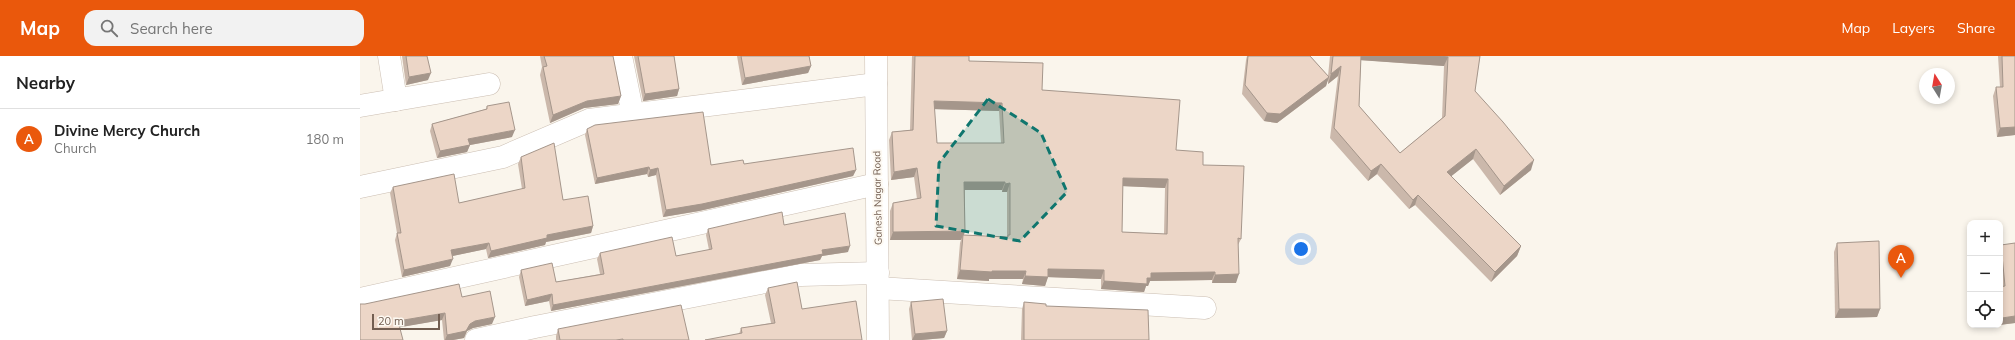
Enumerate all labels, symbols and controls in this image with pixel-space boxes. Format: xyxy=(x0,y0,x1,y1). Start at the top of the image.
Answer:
search box xyxy=(84,10,364,46)
text: Map xyxy=(20,16,60,40)
icon: search xyxy=(98,17,120,39)
text: Search here xyxy=(130,19,213,38)
text: Map xyxy=(1841,19,1870,37)
text: Layers xyxy=(1892,19,1935,37)
text: Share xyxy=(1957,19,1995,37)
north arrow xyxy=(1919,68,1955,104)
text: Nearby xyxy=(16,72,75,93)
text: Divine Mercy Church xyxy=(54,121,200,140)
text: A xyxy=(24,131,34,147)
text: 180 m xyxy=(306,131,344,147)
text: Church xyxy=(54,140,97,156)
street label: Ganesh Nagar Road xyxy=(870,151,885,245)
map controls xyxy=(1967,220,2003,328)
button: + xyxy=(1967,220,2003,256)
your location xyxy=(1291,239,1311,259)
pin: A xyxy=(1888,245,1914,278)
button: − xyxy=(1967,256,2003,292)
button: locate xyxy=(1967,292,2003,328)
scale bar xyxy=(372,312,440,331)
text: 20 m xyxy=(378,314,404,328)

